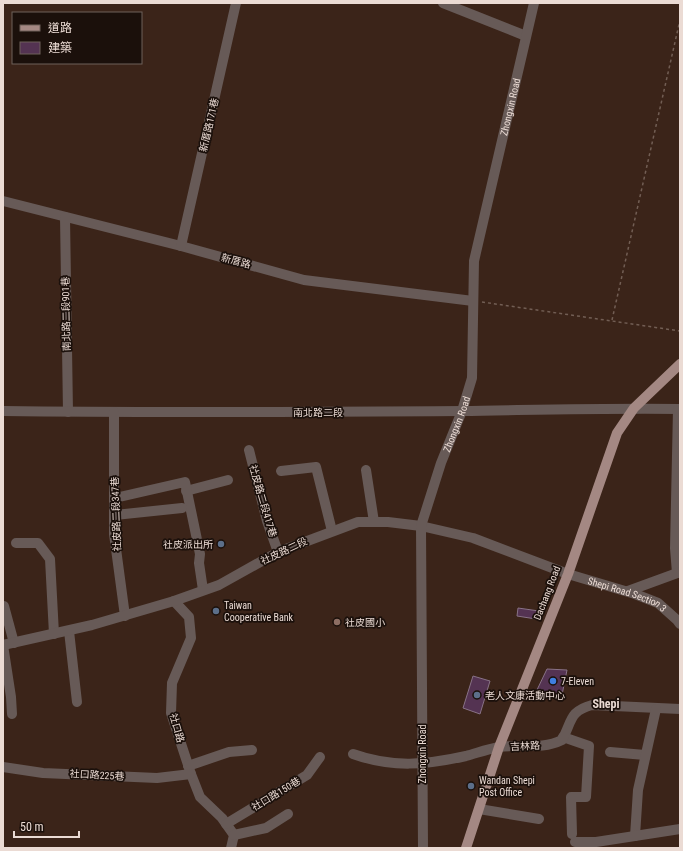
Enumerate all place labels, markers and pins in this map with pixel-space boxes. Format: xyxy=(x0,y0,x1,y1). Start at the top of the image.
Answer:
place label: 社皮派出所 xyxy=(163,539,213,550)
marker: 社皮派出所 xyxy=(216,539,226,549)
place label: Taiwan Cooperative Bank xyxy=(224,600,294,623)
marker: Taiwan Cooperative Bank xyxy=(211,606,221,616)
marker: 社皮國小 xyxy=(332,617,342,627)
place label: 社皮國小 xyxy=(345,617,385,628)
marker: 7-Eleven xyxy=(548,676,558,686)
place label: 7-Eleven xyxy=(561,676,594,687)
marker: 老人文康活動中心 xyxy=(472,690,482,700)
place label: 老人文康活動中心 xyxy=(485,690,565,701)
place label: Wandan Shepi Post Office xyxy=(479,775,535,798)
marker: Wandan Shepi Post Office xyxy=(466,781,476,791)

